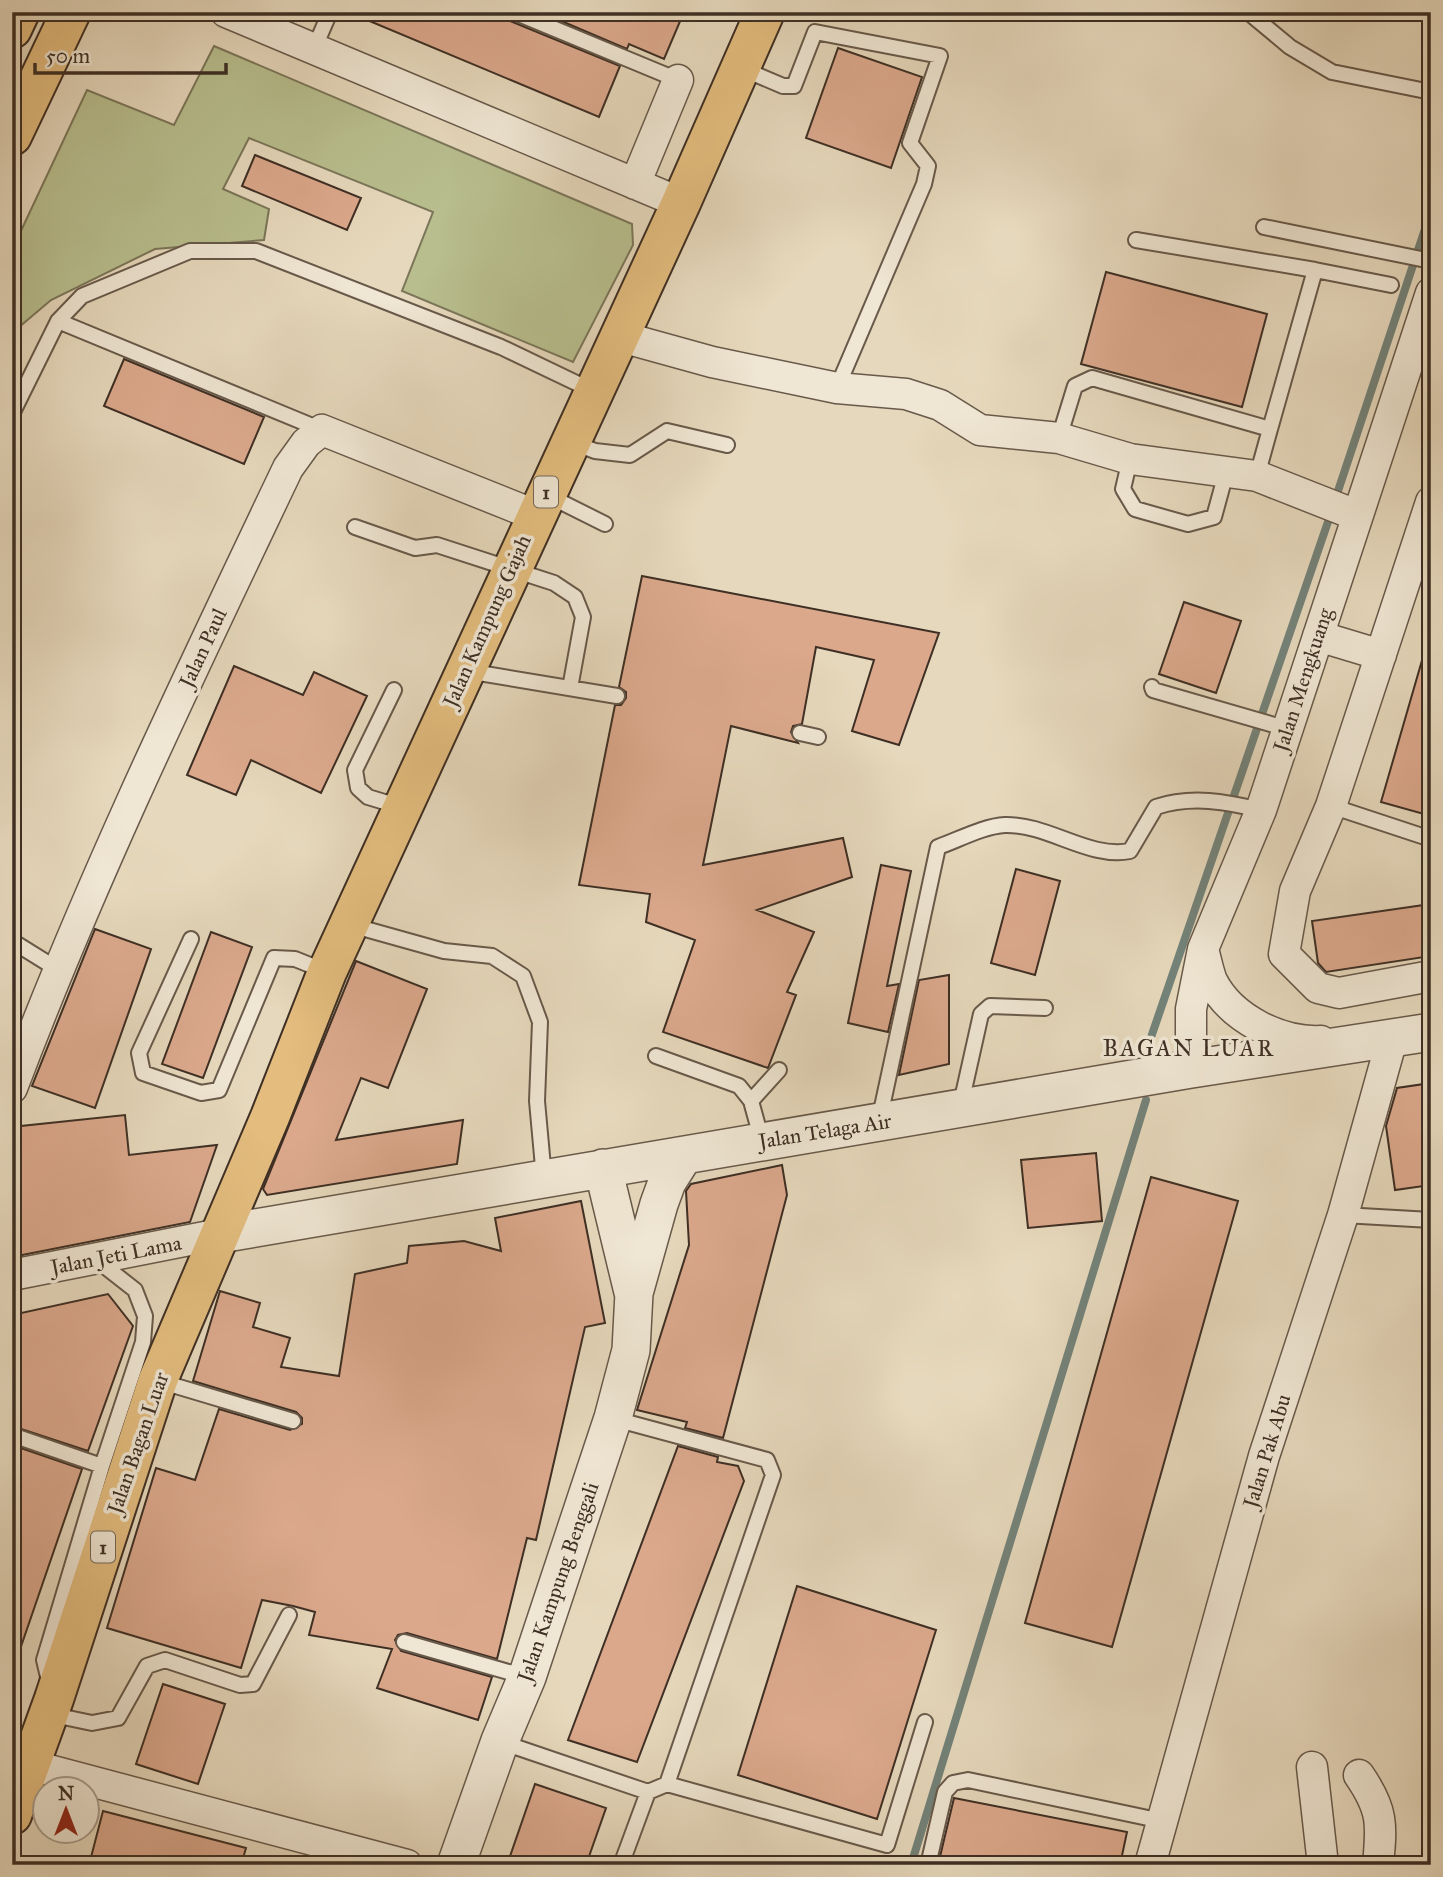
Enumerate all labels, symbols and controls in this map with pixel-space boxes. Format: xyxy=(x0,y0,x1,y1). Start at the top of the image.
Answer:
scale bar xyxy=(35,32,226,76)
text: 50 m xyxy=(46,43,91,69)
road number: 1 xyxy=(534,477,558,508)
street label: Jalan Kampung Gajah xyxy=(436,530,537,713)
street label: Jalan Paul xyxy=(172,604,233,694)
street label: Jalan Mengkuang xyxy=(1267,605,1339,757)
district label: BAGAN LUAR xyxy=(1103,1034,1275,1062)
street label: Jalan Telaga Air xyxy=(755,1108,893,1155)
street label: Jalan Jeti Lama xyxy=(46,1230,184,1281)
street label: Jalan Bagan Luar xyxy=(101,1369,174,1519)
street label: Jalan Pak Abu xyxy=(1237,1391,1297,1513)
street label: Jalan Kampung Benggali xyxy=(511,1478,605,1687)
road number: 1 xyxy=(91,1532,115,1562)
north arrow xyxy=(32,1776,102,1846)
text: N xyxy=(58,1782,74,1805)

